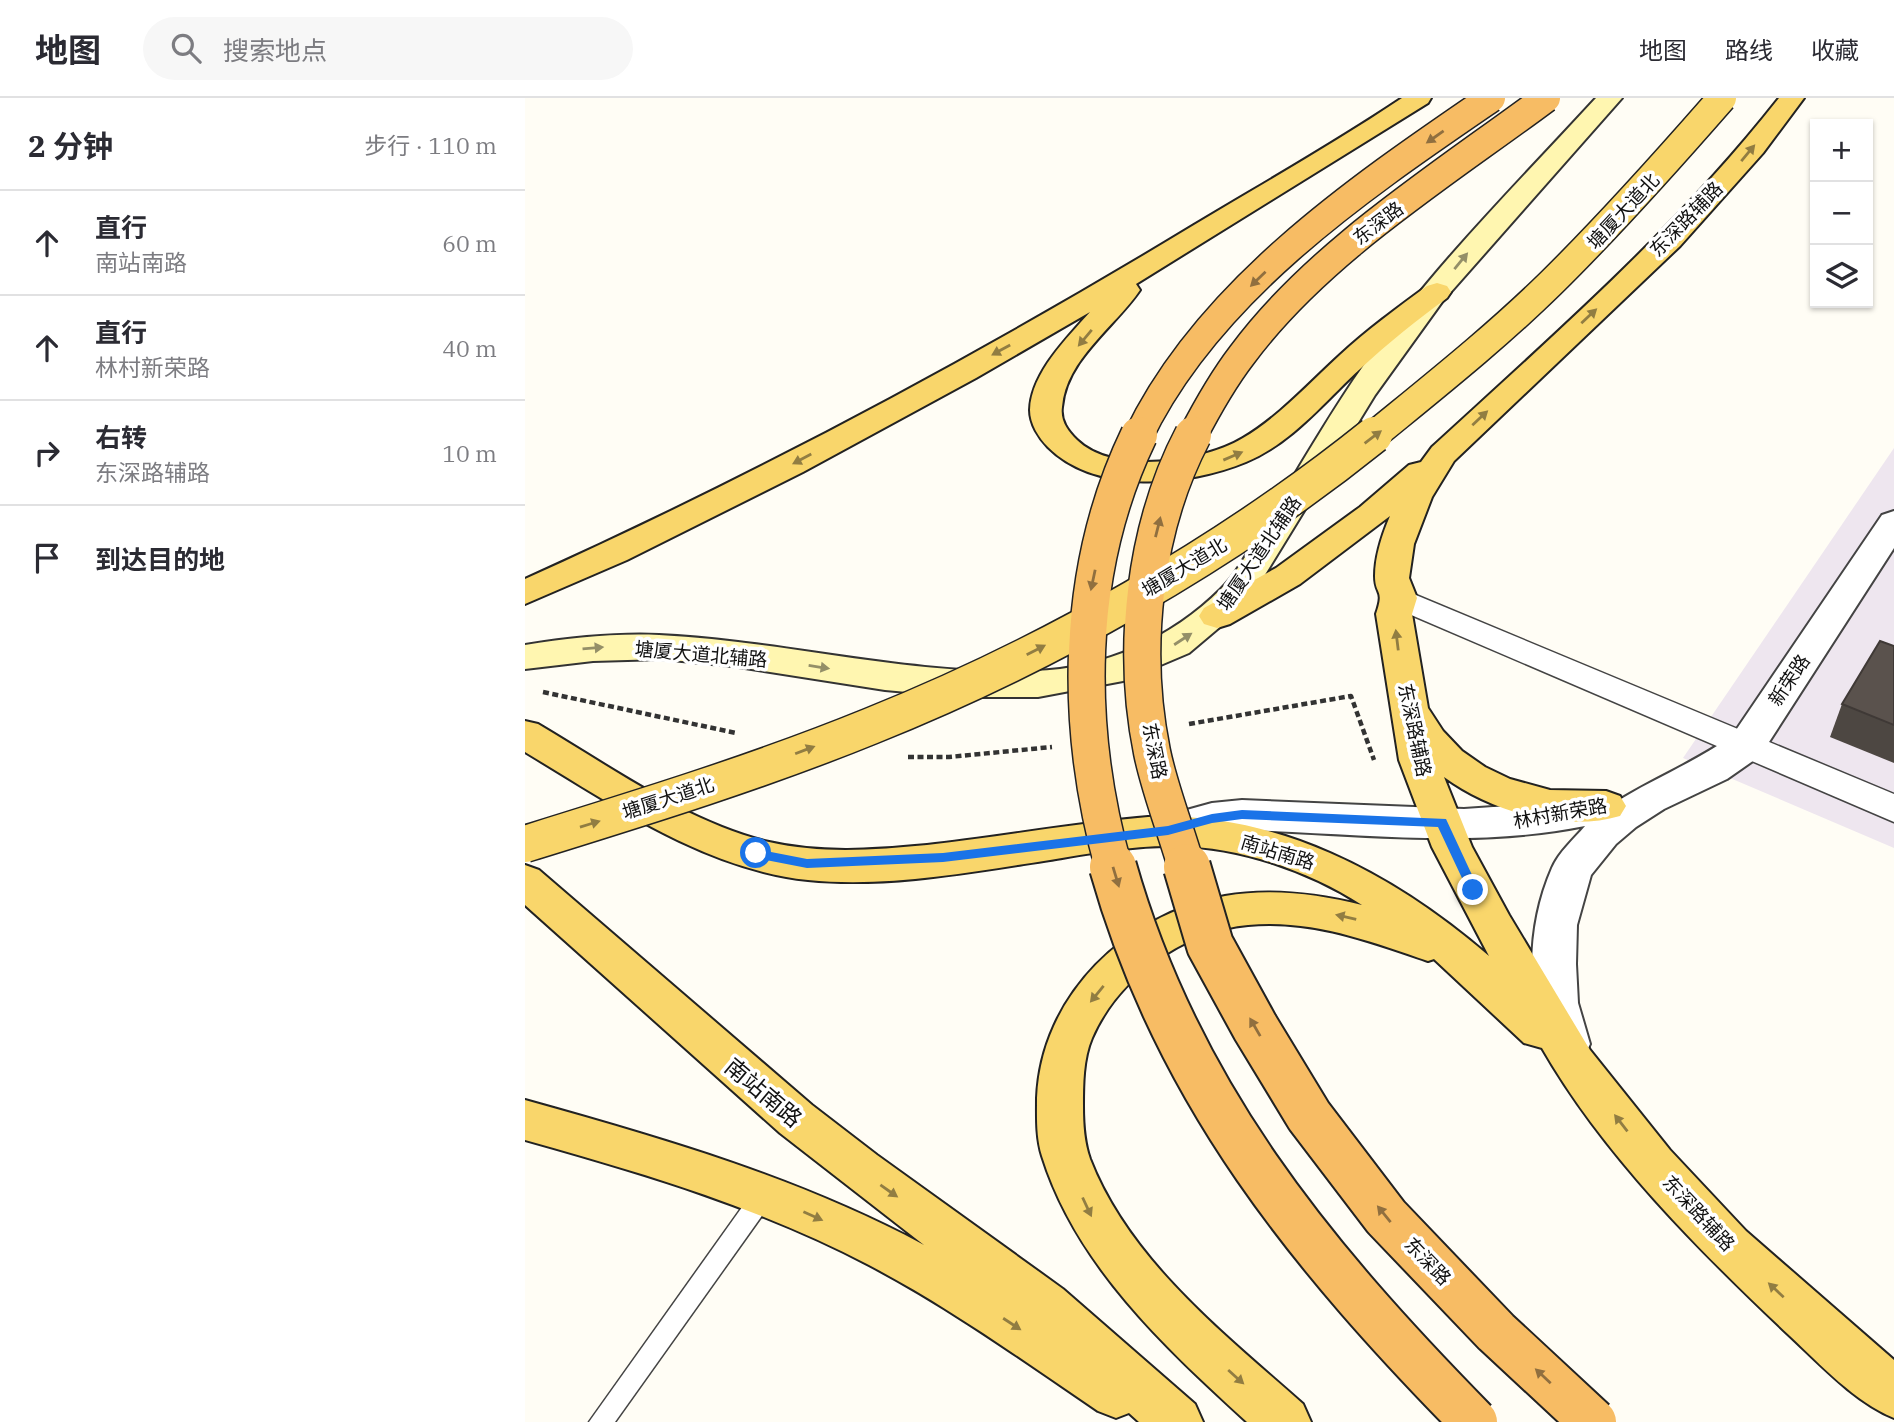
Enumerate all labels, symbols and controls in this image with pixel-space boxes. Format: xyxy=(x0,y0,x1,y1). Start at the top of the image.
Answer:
search box xyxy=(143,17,633,80)
text: 地图 xyxy=(35,28,101,71)
icon: search xyxy=(167,29,205,67)
text: 搜索地点 xyxy=(223,33,327,67)
text: 地图 xyxy=(1639,34,1687,66)
text: 路线 xyxy=(1725,34,1773,66)
text: 收藏 xyxy=(1811,34,1859,66)
map controls xyxy=(1810,119,1873,308)
button: + xyxy=(1810,119,1873,182)
text: 2 分钟 xyxy=(28,126,113,165)
text: 步行 · 110 m xyxy=(364,130,497,160)
one-way arrow xyxy=(1426,130,1444,144)
one-way arrow xyxy=(1740,144,1755,161)
street label: 塘厦大道北 xyxy=(1582,168,1664,254)
street label: 东深路辅路 xyxy=(1644,176,1728,262)
button: − xyxy=(1810,182,1873,245)
street label: 东深路 xyxy=(1348,196,1408,250)
text: 直行 xyxy=(95,210,147,244)
icon: ahead xyxy=(28,224,66,262)
text: 60 m xyxy=(442,228,497,258)
button: layers xyxy=(1810,245,1873,308)
text: 南站南路 xyxy=(95,247,187,277)
one-way arrow xyxy=(1454,252,1469,270)
one-way arrow xyxy=(1250,271,1267,288)
one-way arrow xyxy=(1580,308,1597,324)
text: 直行 xyxy=(95,315,147,349)
one-way arrow xyxy=(1078,328,1093,346)
icon: ahead xyxy=(28,329,66,367)
text: 40 m xyxy=(442,333,497,363)
one-way arrow xyxy=(992,344,1011,356)
text: 林村新荣路 xyxy=(95,352,210,382)
one-way arrow xyxy=(1471,411,1488,427)
text: 右转 xyxy=(95,420,147,454)
one-way arrow xyxy=(1364,430,1382,445)
icon: right xyxy=(28,434,66,472)
text: 10 m xyxy=(442,438,497,468)
one-way arrow xyxy=(1222,450,1243,461)
one-way arrow xyxy=(792,453,812,465)
text: 东深路辅路 xyxy=(95,457,210,487)
street label: 塘厦大道北辅路 xyxy=(1212,491,1306,615)
one-way arrow xyxy=(1153,516,1164,538)
street label: 塘厦大道北 xyxy=(1137,532,1231,602)
icon: arrive xyxy=(28,539,66,577)
text: 到达目的地 xyxy=(95,542,225,576)
one-way arrow xyxy=(1087,569,1098,591)
one-way arrow xyxy=(1392,629,1403,651)
one-way arrow xyxy=(1174,633,1193,646)
street label: 塘厦大道北辅路 xyxy=(634,636,768,672)
one-way arrow xyxy=(582,642,604,653)
one-way arrow xyxy=(1027,644,1047,656)
street label: 新荣路 xyxy=(1763,650,1815,710)
one-way arrow xyxy=(808,662,830,673)
street label: 东深路辅路 xyxy=(1393,681,1437,779)
street label: 东深路 xyxy=(1138,721,1172,781)
one-way arrow xyxy=(795,745,816,756)
street label: 塘厦大道北 xyxy=(619,772,717,824)
street label: 林村新荣路 xyxy=(1511,793,1609,833)
one-way arrow xyxy=(580,818,601,828)
street label: 南站南路 xyxy=(1238,829,1318,875)
route start xyxy=(740,837,771,868)
one-way arrow xyxy=(1112,867,1122,888)
route end xyxy=(1457,874,1488,905)
one-way arrow xyxy=(1335,911,1357,922)
one-way arrow xyxy=(1090,985,1105,1002)
one-way arrow xyxy=(1249,1017,1261,1036)
street label: 南站南路 xyxy=(719,1051,809,1133)
one-way arrow xyxy=(1614,1115,1629,1133)
street label: 东深路辅路 xyxy=(1658,1170,1740,1256)
one-way arrow xyxy=(880,1184,898,1198)
one-way arrow xyxy=(1081,1197,1093,1217)
one-way arrow xyxy=(1377,1205,1392,1222)
one-way arrow xyxy=(802,1210,823,1221)
street label: 东深路 xyxy=(1400,1232,1456,1290)
one-way arrow xyxy=(1767,1282,1785,1298)
one-way arrow xyxy=(1002,1318,1022,1331)
one-way arrow xyxy=(1535,1368,1552,1384)
one-way arrow xyxy=(1227,1369,1244,1385)

